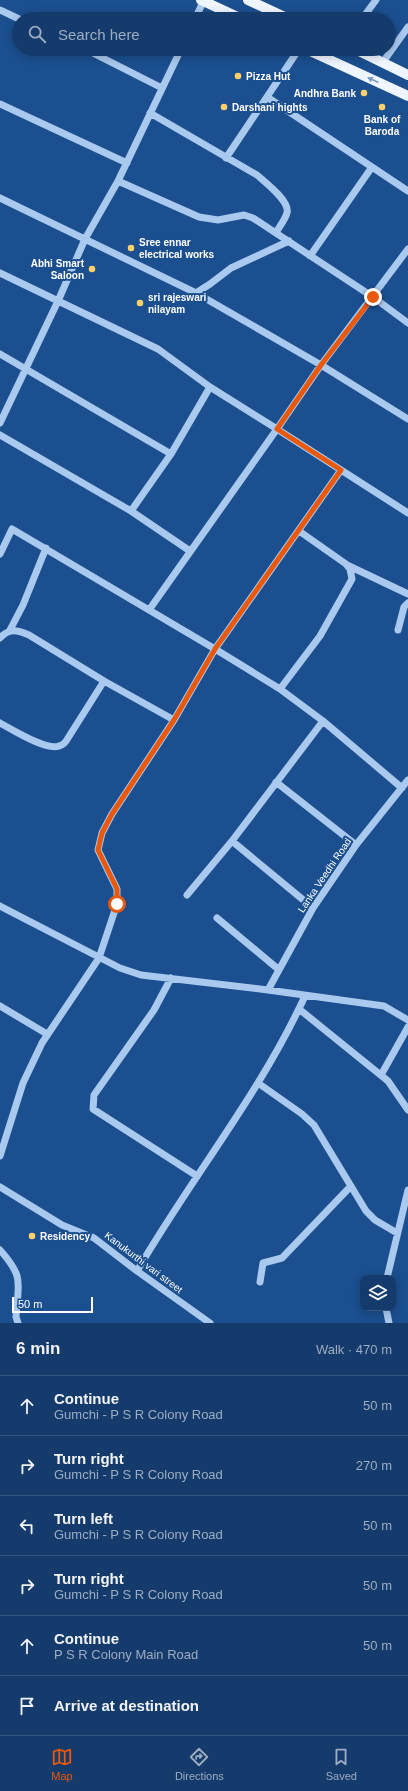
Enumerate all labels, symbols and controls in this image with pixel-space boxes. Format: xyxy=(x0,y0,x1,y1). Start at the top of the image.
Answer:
search box xyxy=(12,12,396,56)
icon: search xyxy=(26,23,48,45)
text: Search here xyxy=(58,26,140,43)
marker: Pizza Hut xyxy=(233,71,243,81)
place label: Pizza Hut xyxy=(246,71,291,82)
one-way arrow xyxy=(367,77,378,83)
place label: Andhra Bank xyxy=(294,88,356,99)
marker: Andhra Bank xyxy=(359,88,369,98)
marker: Darshani hights xyxy=(219,102,229,112)
place label: Darshani hights xyxy=(232,102,308,113)
marker: Bank of Baroda xyxy=(377,102,387,112)
place label: Bank of Baroda xyxy=(364,114,401,137)
place label: Sree ennar electrical works xyxy=(139,237,214,260)
marker: Sree ennar electrical works xyxy=(126,243,136,253)
place label: Abhi Smart Saloon xyxy=(31,258,85,281)
marker: Abhi Smart Saloon xyxy=(87,264,97,274)
route end xyxy=(364,288,382,306)
place label: sri rajeswari nilayam xyxy=(148,292,207,315)
marker: sri rajeswari nilayam xyxy=(135,298,145,308)
street label: Lanka Veedhi Road xyxy=(295,836,353,915)
route start xyxy=(108,895,126,913)
street label: Kanukurthi vari street xyxy=(103,1230,185,1295)
marker: Residency xyxy=(27,1231,37,1241)
place label: Residency xyxy=(40,1231,90,1242)
map controls xyxy=(360,1275,396,1311)
button: layers xyxy=(360,1275,396,1311)
scale bar xyxy=(12,1295,93,1314)
text: 50 m xyxy=(18,1298,42,1310)
text: 6 min xyxy=(16,1339,60,1358)
text: Walk · 470 m xyxy=(316,1342,392,1357)
text: Continue xyxy=(54,1390,119,1407)
icon: ahead xyxy=(16,1395,38,1417)
text: 50 m xyxy=(363,1398,392,1413)
text: Gumchi - P S R Colony Road xyxy=(54,1407,223,1422)
text: Turn right xyxy=(54,1450,124,1467)
icon: right xyxy=(16,1455,38,1477)
text: 270 m xyxy=(356,1458,392,1473)
text: Gumchi - P S R Colony Road xyxy=(54,1467,223,1482)
text: Turn left xyxy=(54,1510,113,1527)
icon: left xyxy=(16,1515,38,1537)
text: 50 m xyxy=(363,1518,392,1533)
text: Gumchi - P S R Colony Road xyxy=(54,1527,223,1542)
text: Turn right xyxy=(54,1570,124,1587)
icon: right xyxy=(16,1575,38,1597)
text: 50 m xyxy=(363,1578,392,1593)
text: Gumchi - P S R Colony Road xyxy=(54,1587,223,1602)
text: Continue xyxy=(54,1630,119,1647)
icon: ahead xyxy=(16,1635,38,1657)
text: 50 m xyxy=(363,1638,392,1653)
text: P S R Colony Main Road xyxy=(54,1647,198,1662)
icon: arrive xyxy=(16,1695,38,1717)
text: Arrive at destination xyxy=(54,1697,199,1714)
tab: Map xyxy=(51,1746,73,1782)
tab: Directions xyxy=(175,1746,224,1782)
tab: Saved xyxy=(326,1746,357,1782)

